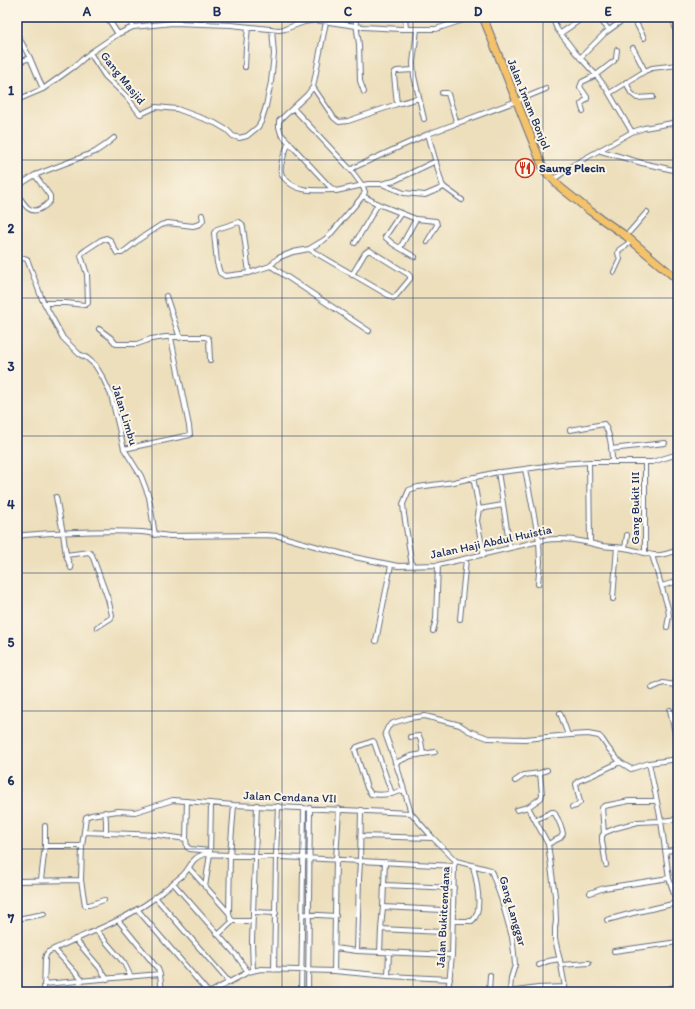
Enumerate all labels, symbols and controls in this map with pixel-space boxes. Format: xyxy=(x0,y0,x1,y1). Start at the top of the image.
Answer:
text: A xyxy=(82,4,92,19)
text: B xyxy=(213,4,222,19)
text: C xyxy=(344,4,353,19)
text: D xyxy=(474,4,483,19)
text: E xyxy=(604,4,612,19)
street label: Gang Masjid xyxy=(98,49,149,108)
street label: Jalan Imam Bonjol xyxy=(504,57,554,152)
text: 1 xyxy=(8,83,14,98)
restaurant icon: Saung Plecin xyxy=(514,157,536,179)
place label: Saung Plecin xyxy=(539,161,606,176)
text: 2 xyxy=(8,221,15,236)
text: 3 xyxy=(7,359,15,374)
street label: Jalan Limbu xyxy=(109,383,141,447)
street label: Gang Bukit III xyxy=(628,472,642,544)
text: 4 xyxy=(7,497,15,512)
street label: Jalan Haji Abdul Huistia xyxy=(429,522,554,562)
text: 5 xyxy=(8,635,15,650)
text: 6 xyxy=(8,773,15,788)
street label: Jalan Cendana VII xyxy=(243,788,337,806)
street label: Jalan Bukitcendana xyxy=(433,865,453,968)
street label: Gang Langgar xyxy=(496,874,530,948)
text: 7 xyxy=(7,911,15,926)

